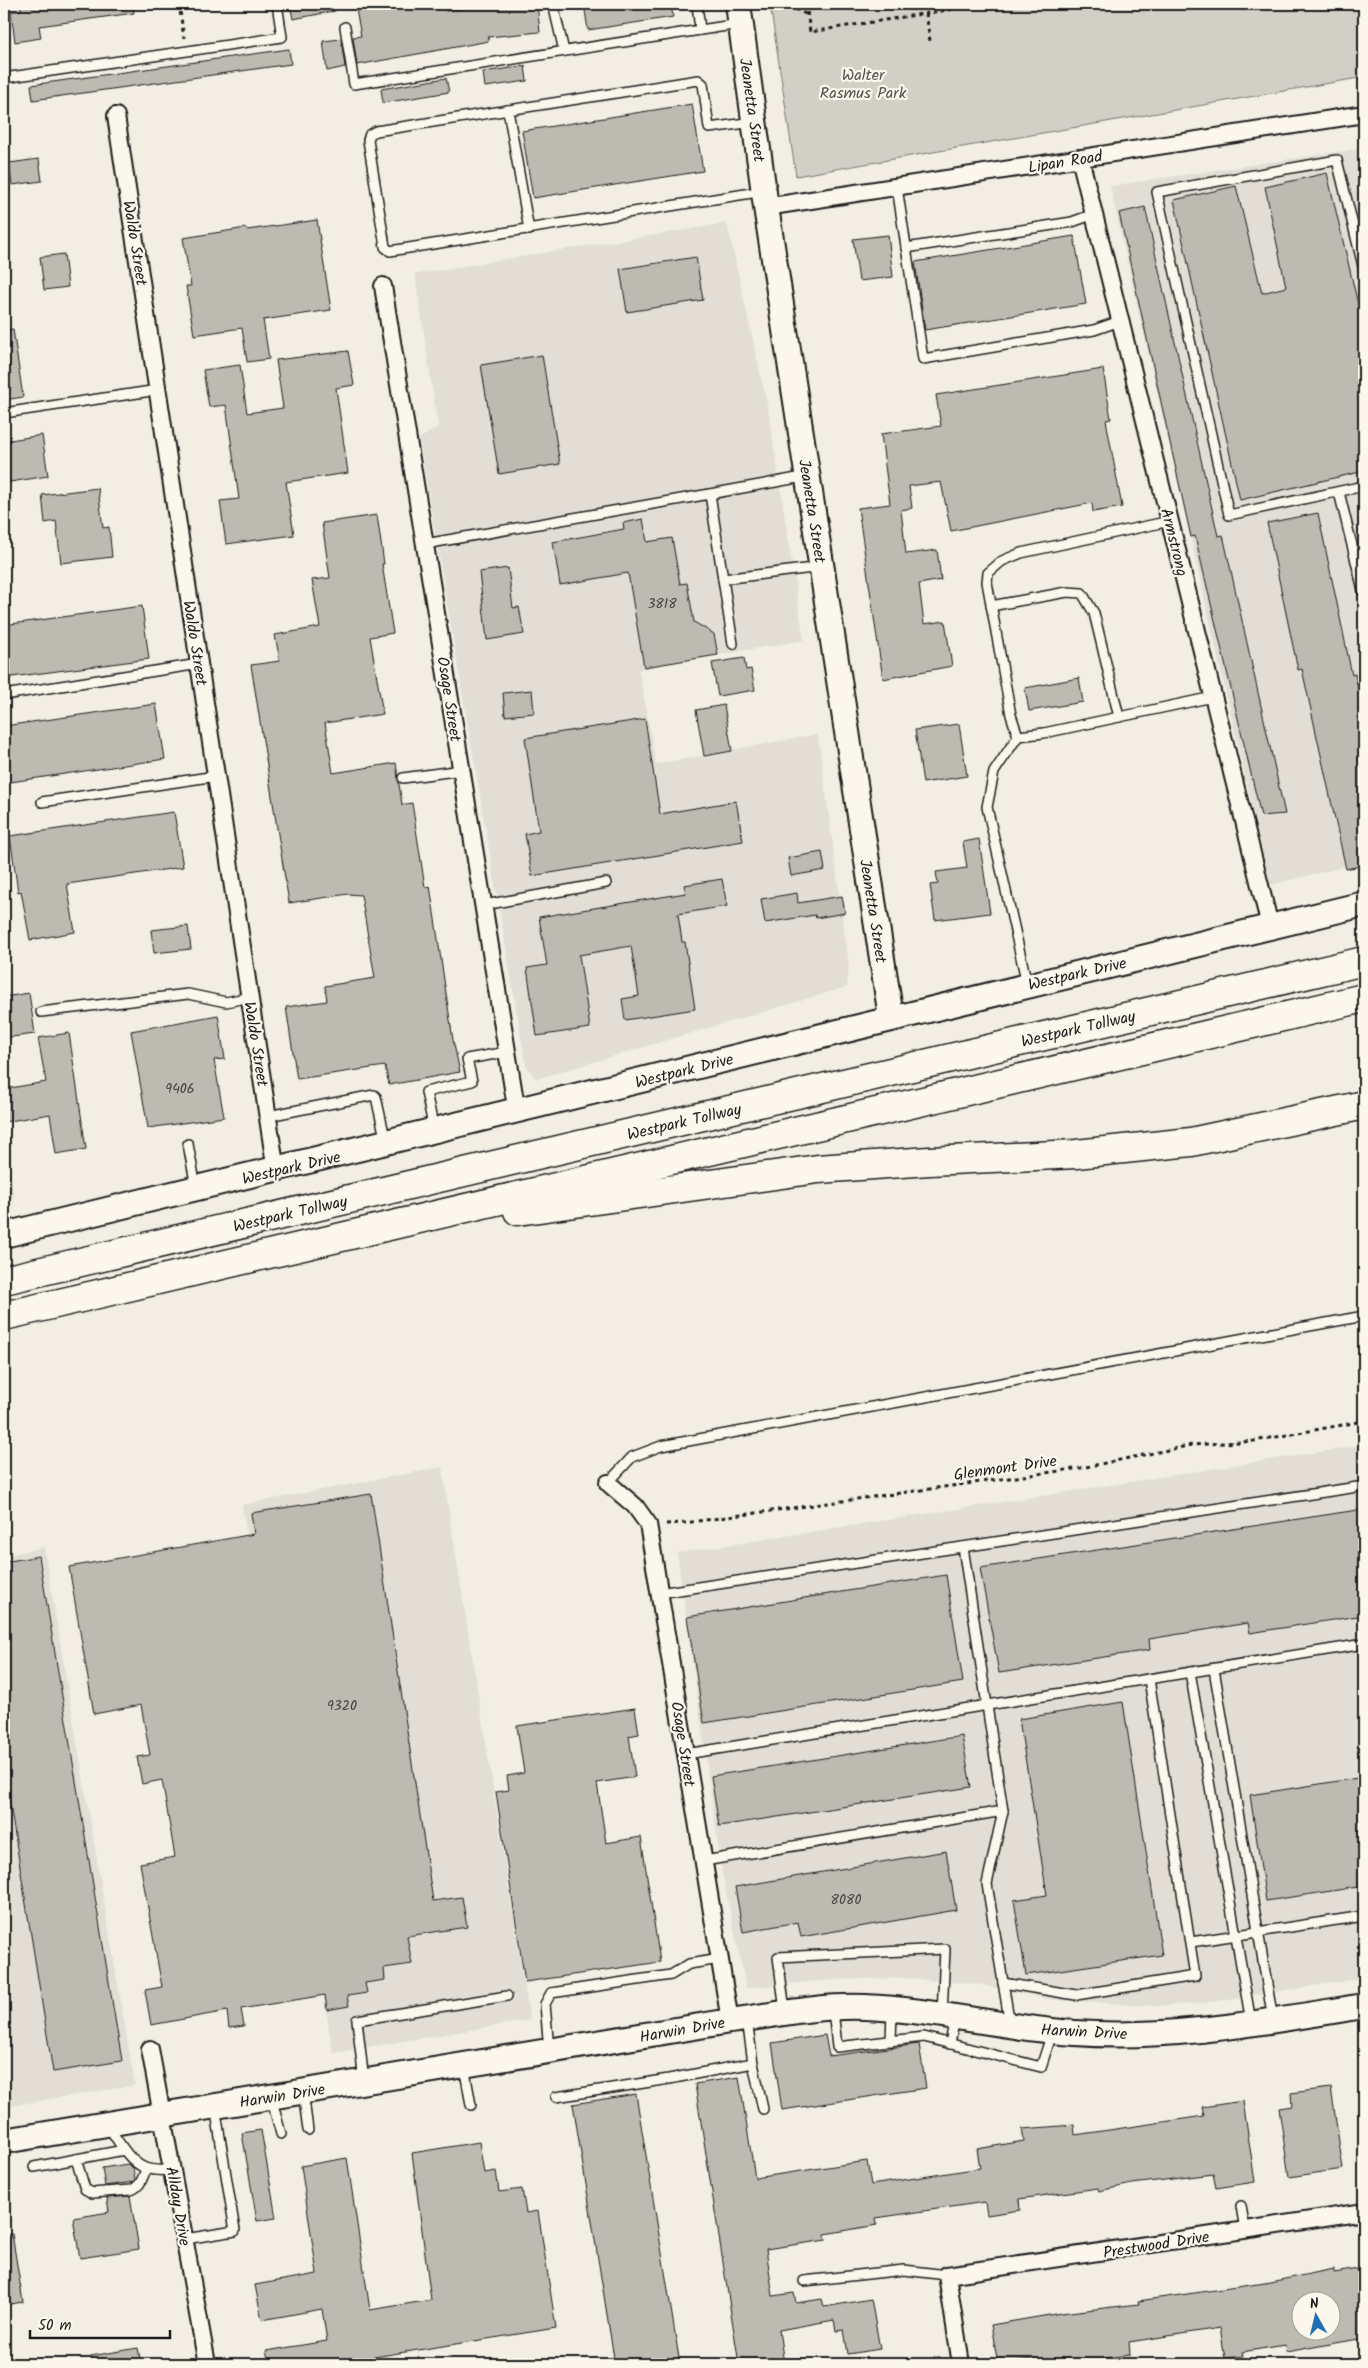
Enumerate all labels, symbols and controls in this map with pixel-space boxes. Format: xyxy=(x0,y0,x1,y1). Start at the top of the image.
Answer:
street label: Jeanetta Street xyxy=(732,57,771,165)
park label: Walter Rasmus Park xyxy=(820,63,907,106)
street label: Lipan Road xyxy=(1026,144,1105,181)
street label: Waldo Street xyxy=(115,199,154,289)
street label: Jeanetta Street xyxy=(791,458,832,566)
street label: Armstrong xyxy=(1153,506,1194,579)
house number: 3818 xyxy=(647,593,677,615)
street label: Waldo Street xyxy=(175,599,214,689)
street label: Osage Street xyxy=(429,655,468,744)
street label: Jeanetta Street xyxy=(852,858,893,966)
street label: Westpark Drive xyxy=(1026,951,1129,998)
street label: Waldo Street xyxy=(236,1000,275,1090)
street label: Westpark Tollway xyxy=(1019,1004,1138,1055)
street label: Westpark Drive xyxy=(633,1047,736,1096)
house number: 9406 xyxy=(165,1078,195,1100)
street label: Westpark Tollway xyxy=(625,1097,744,1148)
street label: Westpark Drive xyxy=(240,1145,343,1192)
street label: Westpark Tollway xyxy=(231,1189,350,1240)
street label: Glenmont Drive xyxy=(952,1449,1058,1488)
house number: 9320 xyxy=(327,1695,357,1717)
street label: Osage Street xyxy=(663,1700,702,1789)
house number: 8080 xyxy=(831,1889,861,1911)
street label: Harwin Drive xyxy=(638,2011,727,2050)
street label: Harwin Drive xyxy=(1040,2018,1128,2047)
street label: Harwin Drive xyxy=(238,2077,327,2116)
street label: Allday Drive xyxy=(158,2165,197,2248)
street label: Prestwood Drive xyxy=(1101,2225,1211,2266)
north arrow xyxy=(1290,2290,1340,2340)
text: N xyxy=(1308,2293,1320,2316)
scale bar xyxy=(30,2308,170,2340)
text: 50 m xyxy=(38,2314,72,2338)

